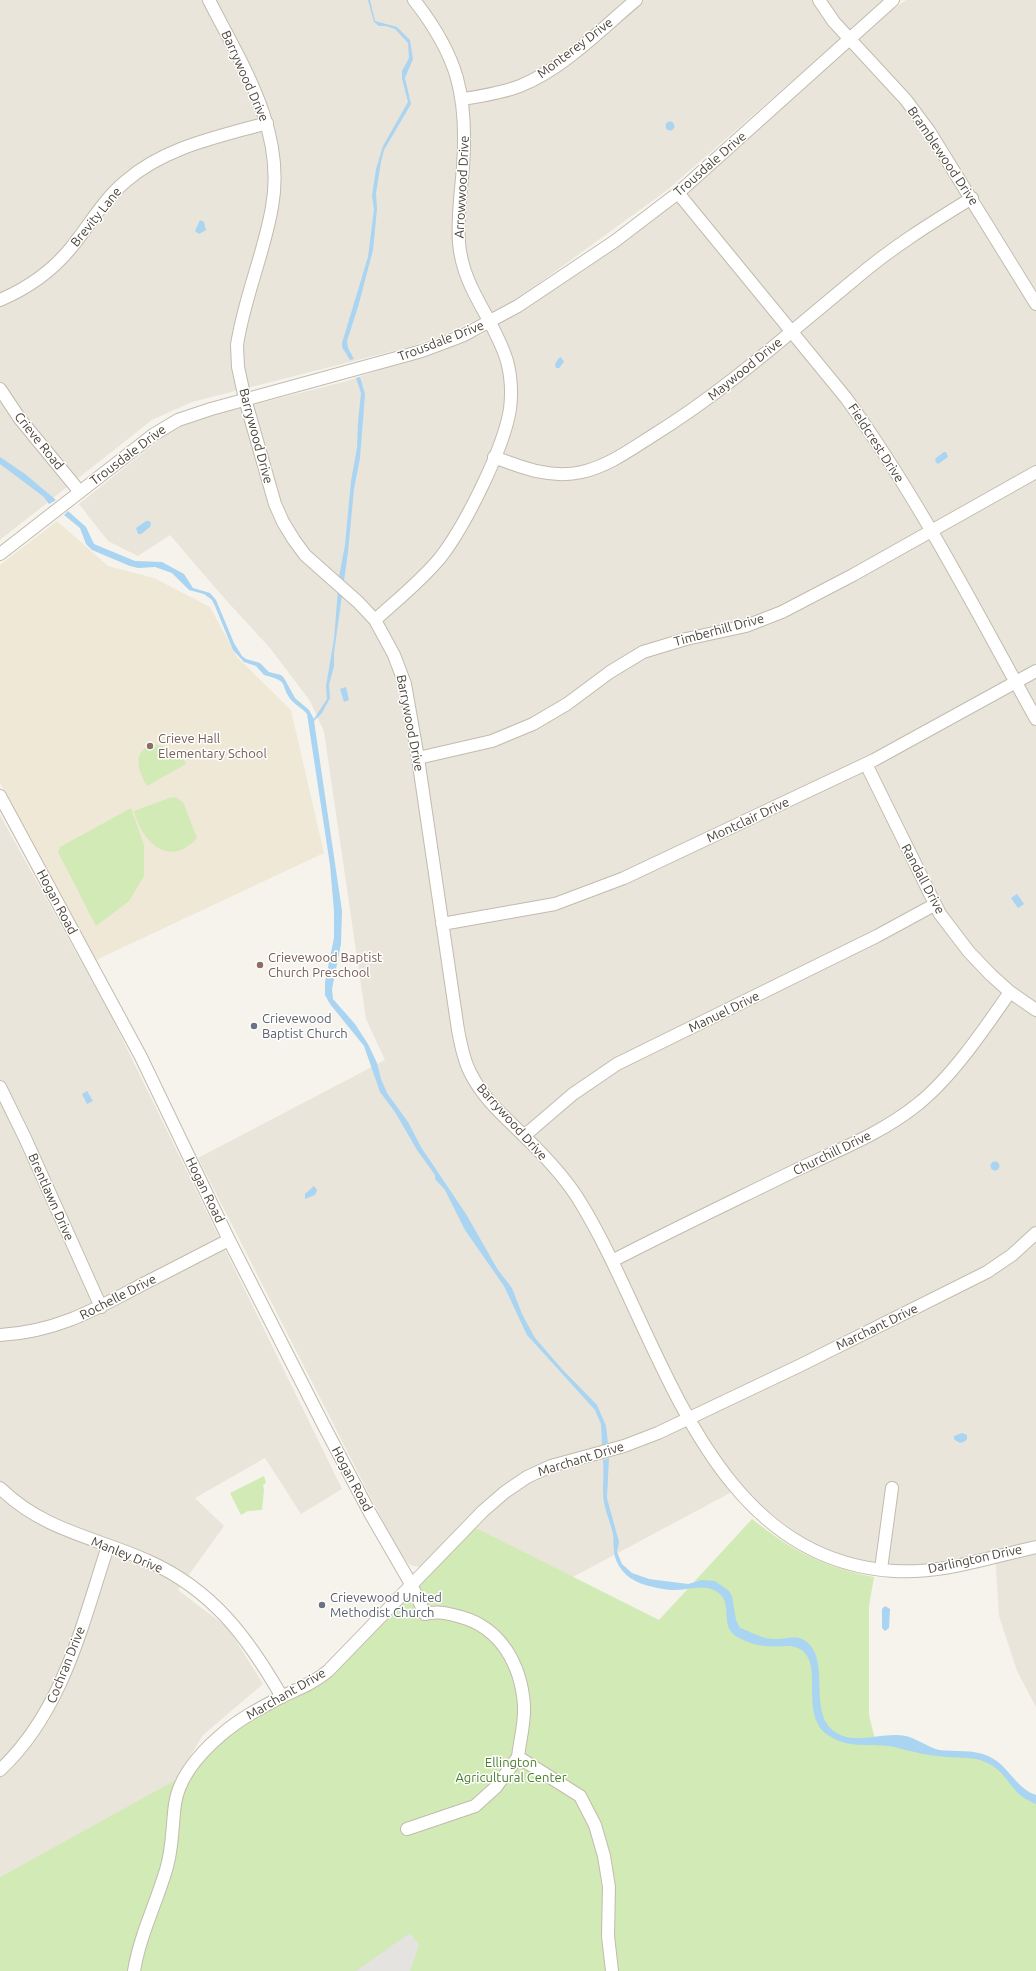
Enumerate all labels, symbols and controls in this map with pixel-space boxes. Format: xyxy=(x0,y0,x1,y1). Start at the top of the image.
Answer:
street label: Monterey Drive xyxy=(534,14,616,82)
street label: Barrywood Drive xyxy=(218,28,272,124)
street label: Bramblewood Drive xyxy=(904,104,982,208)
street label: Trousdale Drive xyxy=(671,128,749,200)
street label: Arrowwood Drive xyxy=(452,135,472,239)
street label: Brevity Lane xyxy=(67,184,125,250)
street label: Trousdale Drive xyxy=(396,317,486,365)
street label: Maywood Drive xyxy=(705,334,785,404)
street label: Barrywood Drive xyxy=(236,387,276,485)
street label: Fieldcrest Drive xyxy=(845,401,907,485)
street label: Crieve Road xyxy=(11,409,67,473)
street label: Trousdale Drive xyxy=(87,421,169,489)
street label: Timberhill Drive xyxy=(672,610,766,650)
street label: Barrywood Drive xyxy=(393,673,427,773)
place label: Crieve Hall Elementary School xyxy=(158,731,267,762)
marker: Crieve Hall Elementary School xyxy=(145,741,155,751)
street label: Montclair Drive xyxy=(704,794,792,846)
street label: Randall Drive xyxy=(898,841,948,917)
street label: Hogan Road xyxy=(33,867,81,937)
place label: Crievewood Baptist Church Preschool xyxy=(268,950,382,981)
marker: Crievewood Baptist Church Preschool xyxy=(255,960,265,970)
street label: Manuel Drive xyxy=(686,988,762,1036)
place label: Crievewood Baptist Church xyxy=(262,1011,348,1042)
marker: Crievewood Baptist Church xyxy=(249,1021,259,1031)
street label: Barrywood Drive xyxy=(473,1080,551,1164)
street label: Churchill Drive xyxy=(790,1127,874,1179)
street label: Brentlawn Drive xyxy=(25,1151,77,1243)
street label: Hogan Road xyxy=(182,1155,228,1225)
street label: Rochelle Drive xyxy=(77,1271,159,1323)
street label: Marchant Drive xyxy=(833,1300,921,1354)
street label: Marchant Drive xyxy=(536,1438,626,1480)
street label: Hogan Road xyxy=(328,1444,376,1514)
street label: Manley Drive xyxy=(89,1534,165,1576)
street label: Darlington Drive xyxy=(926,1541,1024,1577)
place label: Crievewood United Methodist Church xyxy=(330,1590,442,1621)
marker: Crievewood United Methodist Church xyxy=(317,1600,327,1610)
street label: Cochran Drive xyxy=(43,1624,89,1706)
street label: Marchant Drive xyxy=(243,1665,329,1723)
park label: Ellington Agricultural Center xyxy=(455,1755,567,1786)

